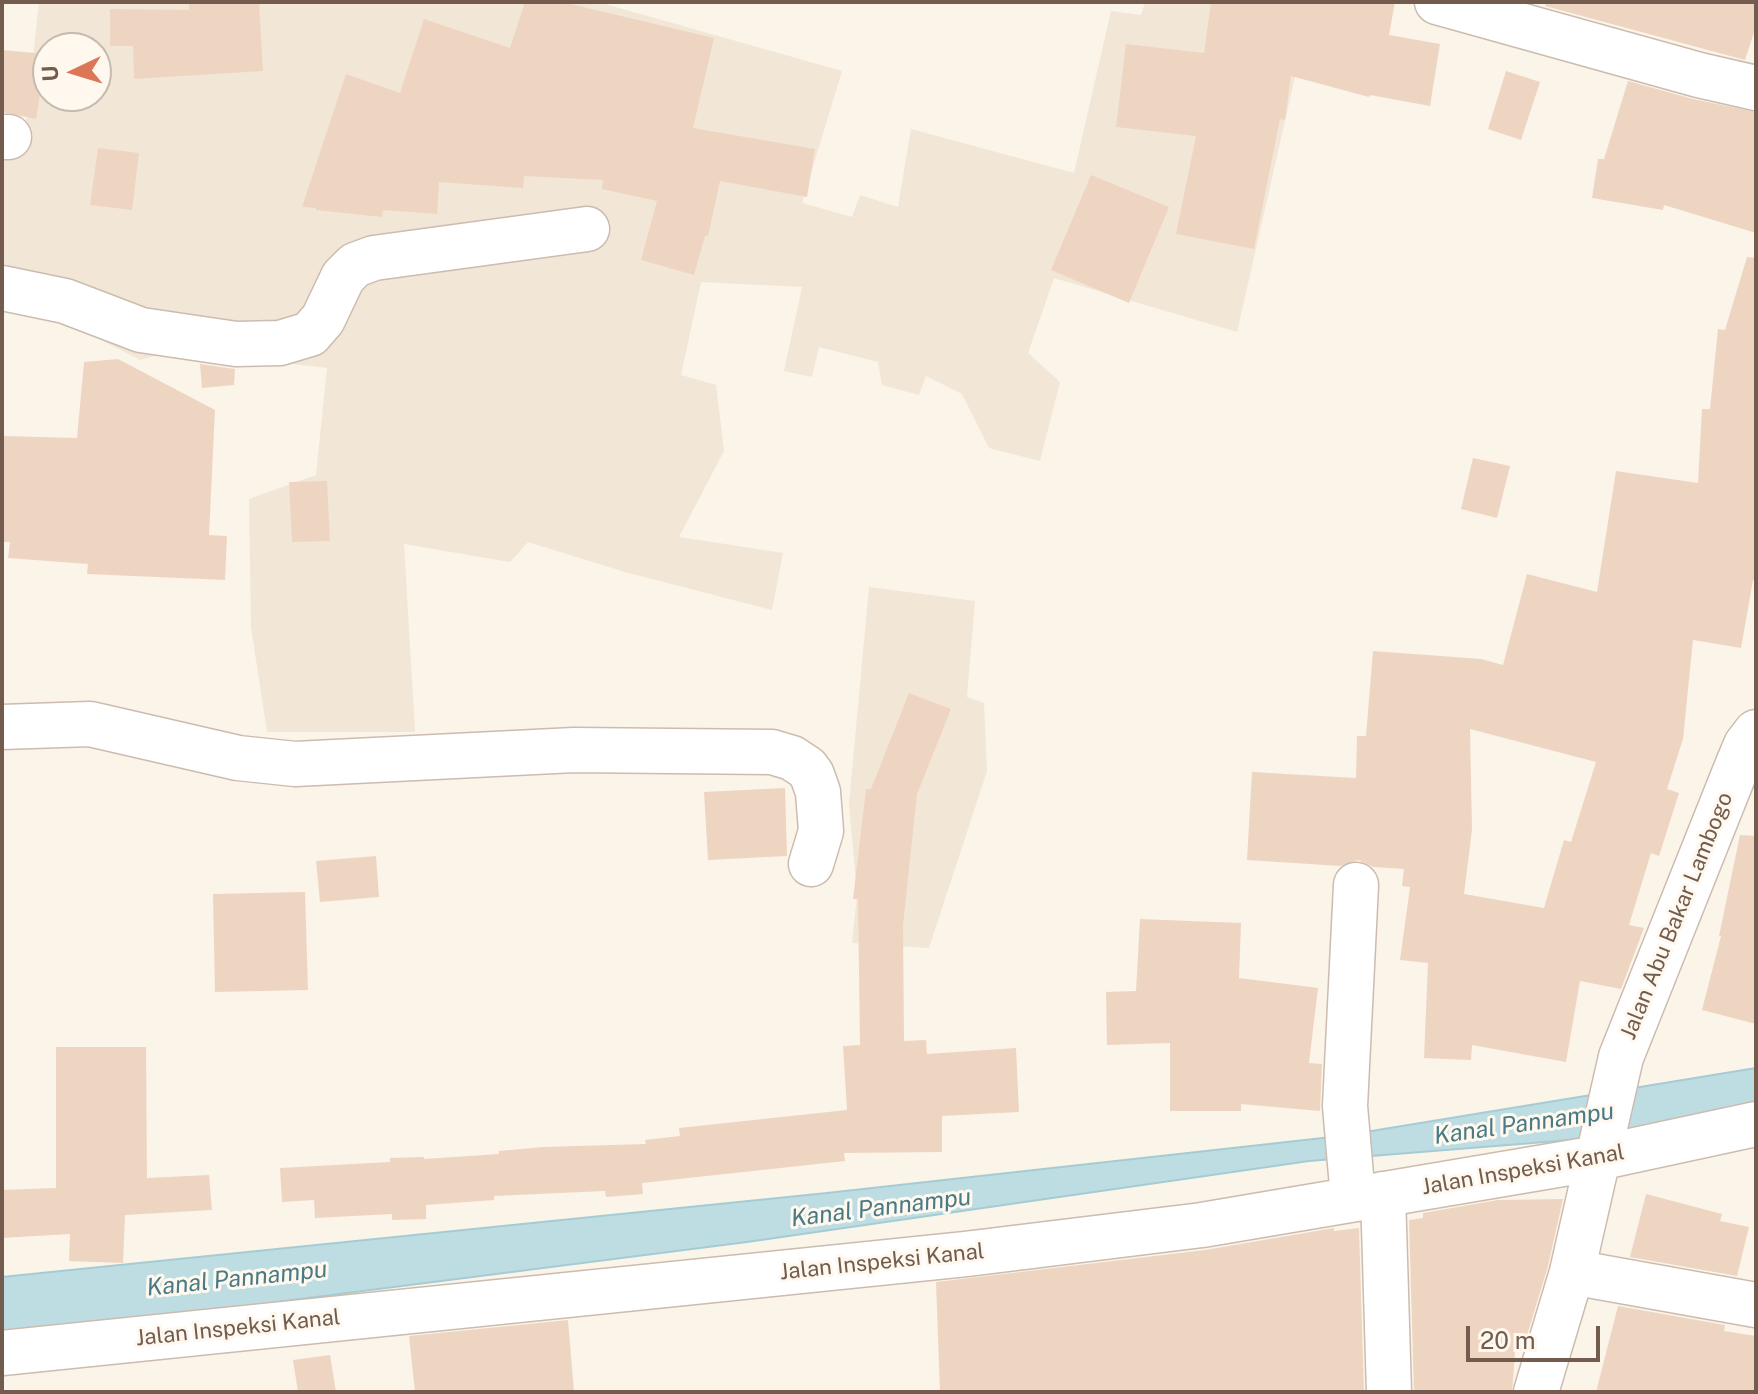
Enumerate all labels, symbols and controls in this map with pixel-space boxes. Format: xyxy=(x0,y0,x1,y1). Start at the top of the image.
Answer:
north arrow xyxy=(32,32,112,112)
text: U xyxy=(37,65,64,82)
street label: Jalan Abu Bakar Lambogo xyxy=(1615,789,1739,1043)
water label: Kanal Pannampu xyxy=(1432,1097,1616,1151)
street label: Jalan Inspeksi Kanal xyxy=(1420,1139,1626,1201)
water label: Kanal Pannampu xyxy=(789,1183,973,1233)
street label: Jalan Inspeksi Kanal xyxy=(778,1238,986,1286)
water label: Kanal Pannampu xyxy=(145,1255,329,1303)
street label: Jalan Inspeksi Kanal xyxy=(134,1304,342,1352)
scale bar xyxy=(1470,1310,1604,1360)
text: 20 m xyxy=(1480,1326,1536,1354)

